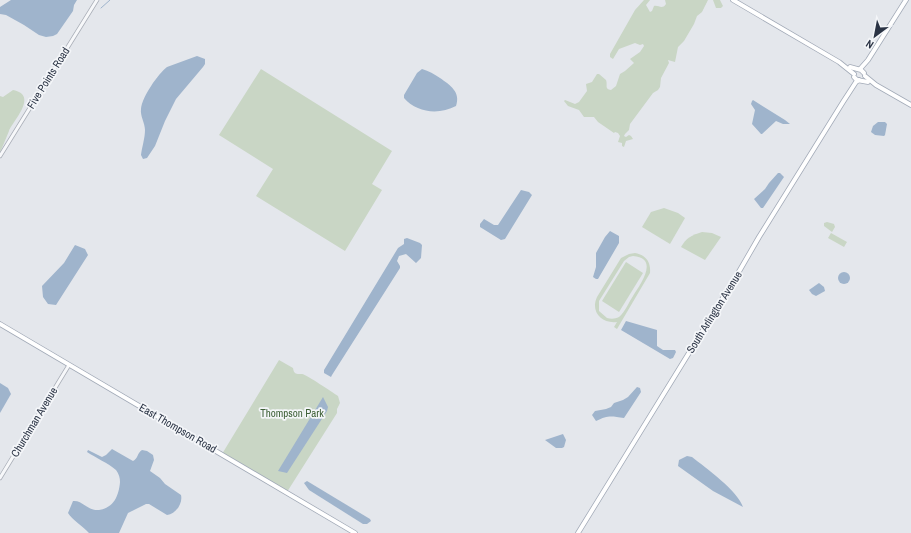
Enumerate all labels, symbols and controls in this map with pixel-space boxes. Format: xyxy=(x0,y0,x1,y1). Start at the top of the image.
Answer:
north arrow xyxy=(855,16,895,56)
text: N xyxy=(863,37,876,52)
street label: Five Points Road xyxy=(24,45,72,111)
street label: South Arlington Avenue xyxy=(683,268,745,356)
street label: Churchman Avenue xyxy=(8,385,60,459)
street label: East Thompson Road xyxy=(137,400,219,456)
park label: Thompson Park xyxy=(260,406,324,420)

